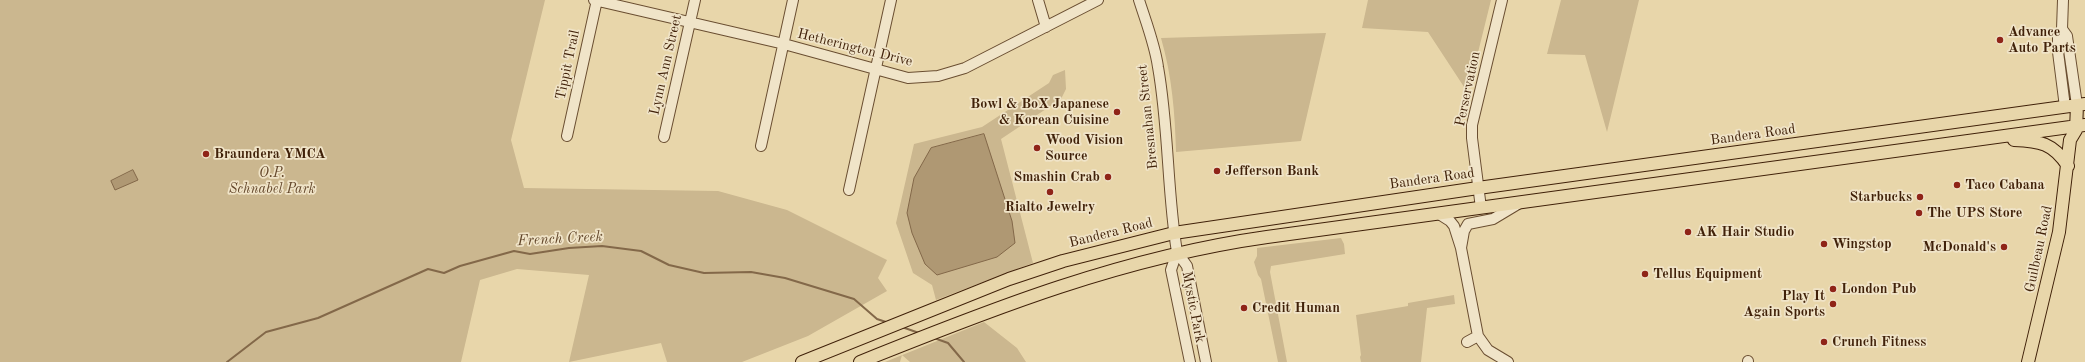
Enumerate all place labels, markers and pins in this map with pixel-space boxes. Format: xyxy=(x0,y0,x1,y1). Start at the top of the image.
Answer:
place label: Advance Auto Parts xyxy=(2008,24,2076,56)
marker: Advance Auto Parts xyxy=(1995,35,2005,45)
place label: Bowl & BoX Japanese & Korean Cuisine xyxy=(970,96,1109,128)
marker: Bowl & BoX Japanese & Korean Cuisine xyxy=(1112,107,1122,117)
place label: Wood Vision Source xyxy=(1045,132,1123,164)
marker: Wood Vision Source xyxy=(1032,143,1042,153)
place label: Braundera YMCA xyxy=(214,146,326,162)
marker: Braundera YMCA xyxy=(201,149,211,159)
place label: Jefferson Bank xyxy=(1225,163,1319,179)
marker: Jefferson Bank xyxy=(1212,166,1222,176)
place label: Smashin Crab xyxy=(1013,169,1100,185)
marker: Smashin Crab xyxy=(1103,172,1113,182)
place label: Taco Cabana xyxy=(1965,177,2045,193)
marker: Taco Cabana xyxy=(1952,180,1962,190)
marker: Rialto Jewelry xyxy=(1045,187,1055,197)
place label: Starbucks xyxy=(1850,189,1912,205)
marker: Starbucks xyxy=(1915,192,1925,202)
place label: Rialto Jewelry xyxy=(1005,199,1095,215)
place label: The UPS Store xyxy=(1927,205,2022,221)
marker: The UPS Store xyxy=(1914,208,1924,218)
place label: AK Hair Studio xyxy=(1696,224,1794,240)
marker: AK Hair Studio xyxy=(1683,227,1693,237)
place label: Wingstop xyxy=(1832,236,1892,252)
marker: Wingstop xyxy=(1819,239,1829,249)
place label: McDonald's xyxy=(1923,239,1996,255)
marker: McDonald's xyxy=(1999,242,2009,252)
place label: Tellus Equipment xyxy=(1653,266,1762,282)
marker: Tellus Equipment xyxy=(1640,269,1650,279)
place label: London Pub xyxy=(1841,281,1916,297)
marker: London Pub xyxy=(1828,284,1838,294)
place label: Play It Again Sports xyxy=(1743,288,1825,320)
marker: Play It Again Sports xyxy=(1828,299,1838,309)
place label: Credit Human xyxy=(1252,300,1340,316)
marker: Credit Human xyxy=(1239,303,1249,313)
place label: Crunch Fitness xyxy=(1832,334,1926,350)
marker: Crunch Fitness xyxy=(1819,337,1829,347)

